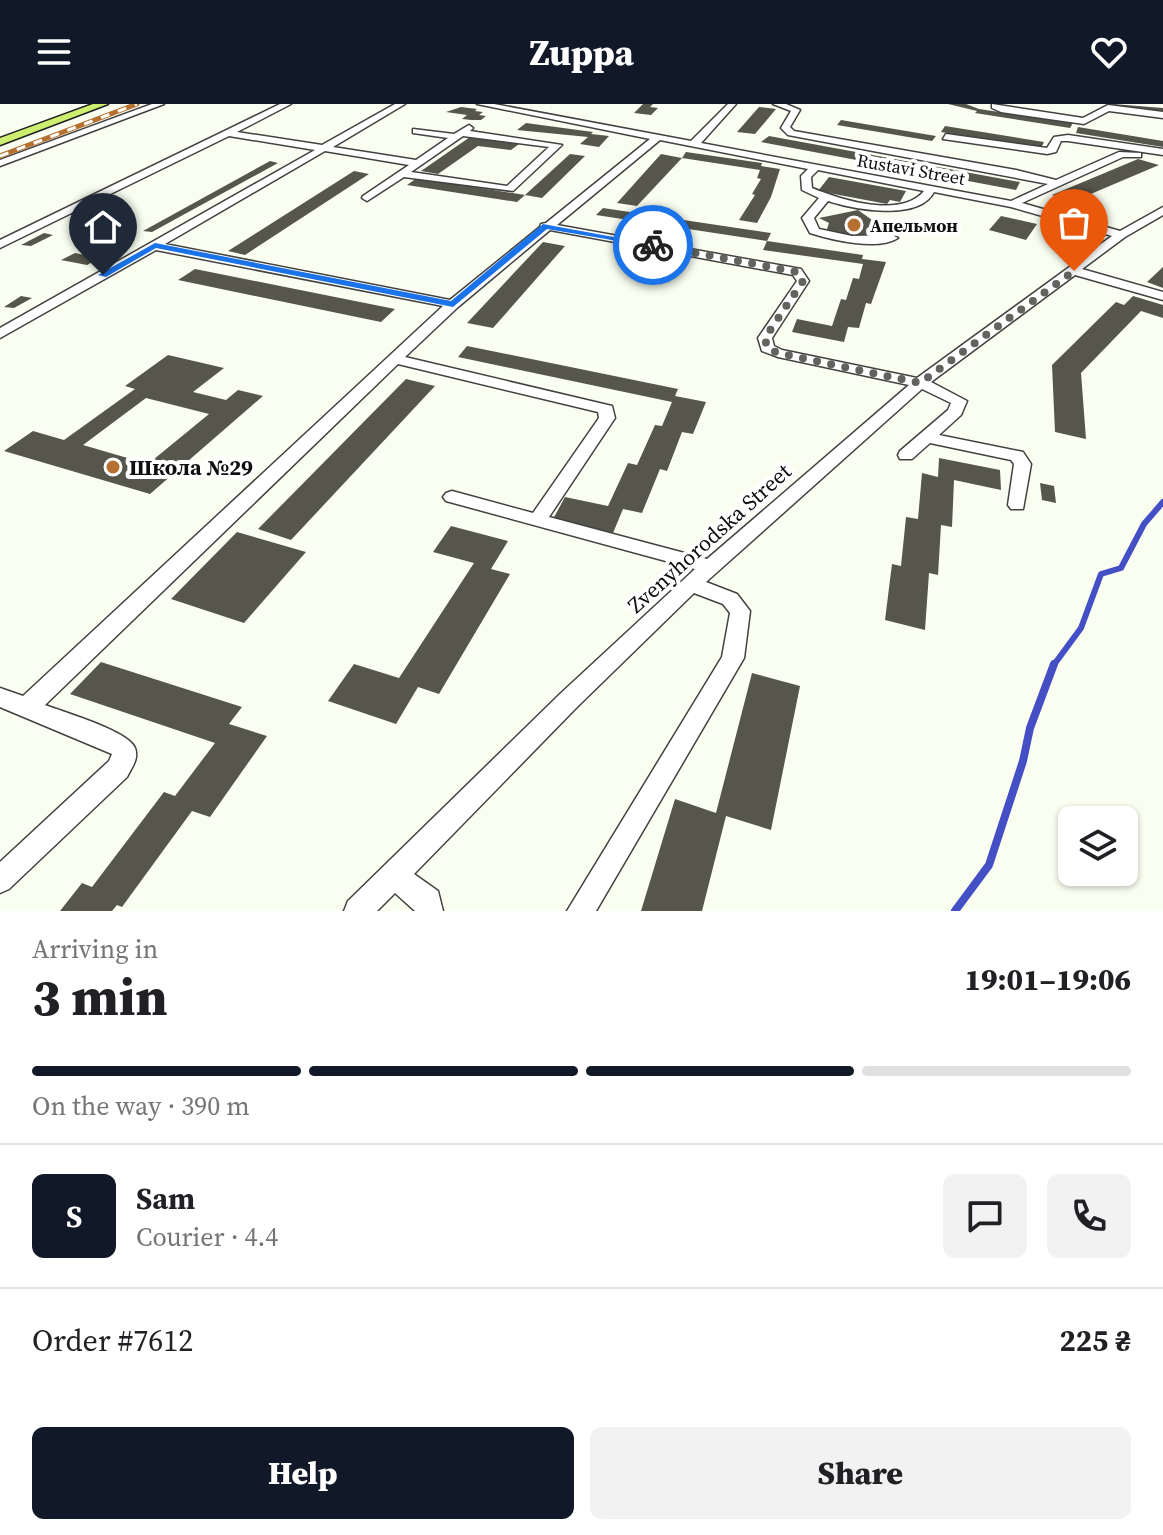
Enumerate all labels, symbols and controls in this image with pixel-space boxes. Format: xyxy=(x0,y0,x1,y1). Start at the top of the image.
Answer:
text: Zuppa xyxy=(529,28,634,77)
icon: menu xyxy=(32,30,76,74)
icon: heart xyxy=(1087,30,1131,74)
street label: Rustavi Street xyxy=(855,147,967,191)
pin xyxy=(1040,189,1108,271)
pin xyxy=(69,193,137,275)
icon: bag xyxy=(1052,201,1096,245)
icon: home xyxy=(81,205,125,249)
courier xyxy=(613,205,693,285)
place label: Апельмон xyxy=(870,213,958,238)
marker: Апельмон xyxy=(845,216,863,234)
icon: bike xyxy=(631,223,675,267)
place label: Школа №29 xyxy=(129,452,253,482)
street label: Zvenyhorodska Street xyxy=(621,456,798,620)
marker: Школа №29 xyxy=(104,458,122,476)
map controls xyxy=(1058,806,1138,886)
button: layers xyxy=(1058,806,1138,886)
text: Arriving in xyxy=(32,931,158,967)
text: 19:01–19:06 xyxy=(964,959,1131,1000)
text: 3 min xyxy=(32,961,168,1032)
text: On the way · 390 m xyxy=(32,1088,250,1124)
button: chat xyxy=(943,1174,1027,1258)
button: phone xyxy=(1047,1174,1131,1258)
text: Sam xyxy=(136,1178,195,1219)
text: S xyxy=(66,1196,82,1237)
text: Courier · 4.4 xyxy=(136,1219,278,1255)
text: Order #7612 xyxy=(32,1320,193,1361)
text: 225 ₴ xyxy=(1060,1320,1131,1361)
button: Help xyxy=(32,1427,574,1519)
button: Share xyxy=(590,1427,1131,1519)

